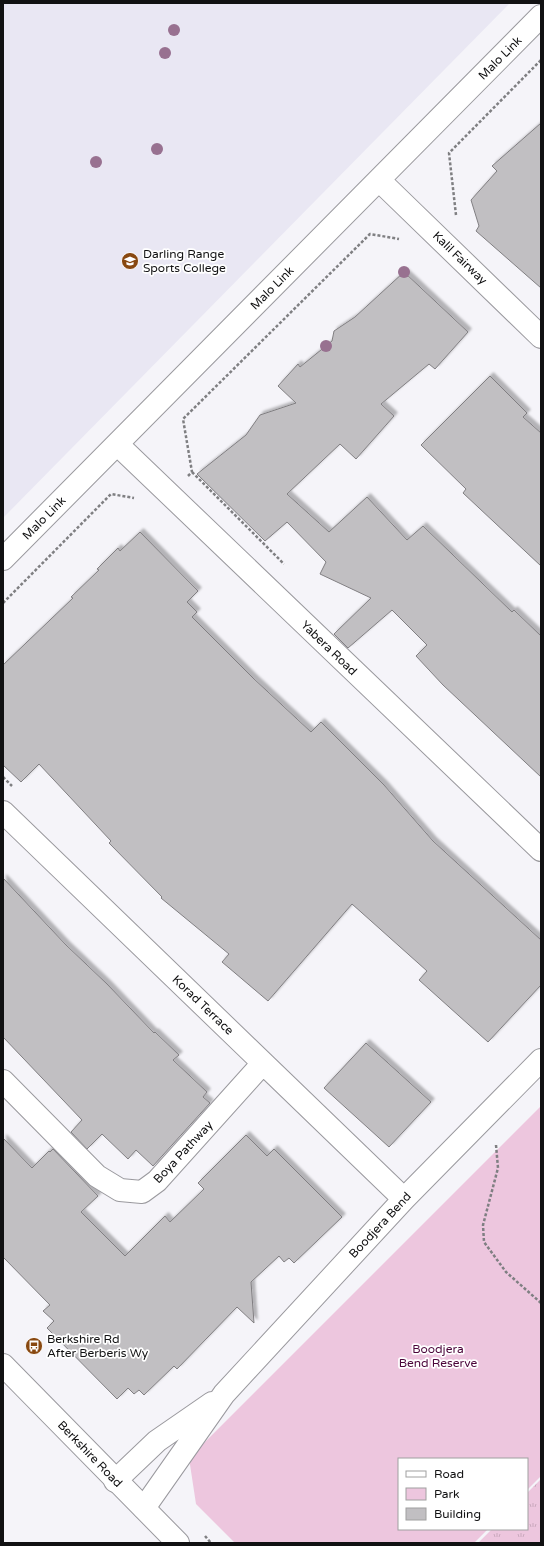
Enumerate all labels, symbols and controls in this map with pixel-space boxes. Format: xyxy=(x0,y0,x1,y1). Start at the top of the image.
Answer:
street label: Malo Link xyxy=(475,33,525,83)
street label: Kalil Fairway xyxy=(430,229,490,288)
place label: Darling Range Sports College xyxy=(143,247,226,275)
school or university icon: Darling Range Sports College xyxy=(120,251,140,271)
street label: Malo Link xyxy=(247,263,297,313)
street label: Malo Link xyxy=(19,493,69,543)
street label: Yabera Road xyxy=(298,618,360,678)
street label: Korad Terrace xyxy=(169,972,237,1038)
street label: Boya Pathway xyxy=(150,1117,216,1186)
street label: Boodjera Bend xyxy=(346,1189,414,1261)
place label: Berkshire Rd After Berberis Wy xyxy=(47,1332,149,1360)
bus stop icon: Berkshire Rd After Berberis Wy xyxy=(24,1336,44,1356)
park label: Boodjera Bend Reserve xyxy=(399,1342,478,1370)
street label: Berkshire Road xyxy=(55,1418,125,1490)
legend xyxy=(398,1458,528,1530)
text: Road xyxy=(434,1467,464,1481)
text: Park xyxy=(434,1487,460,1501)
text: Building xyxy=(434,1507,481,1521)

